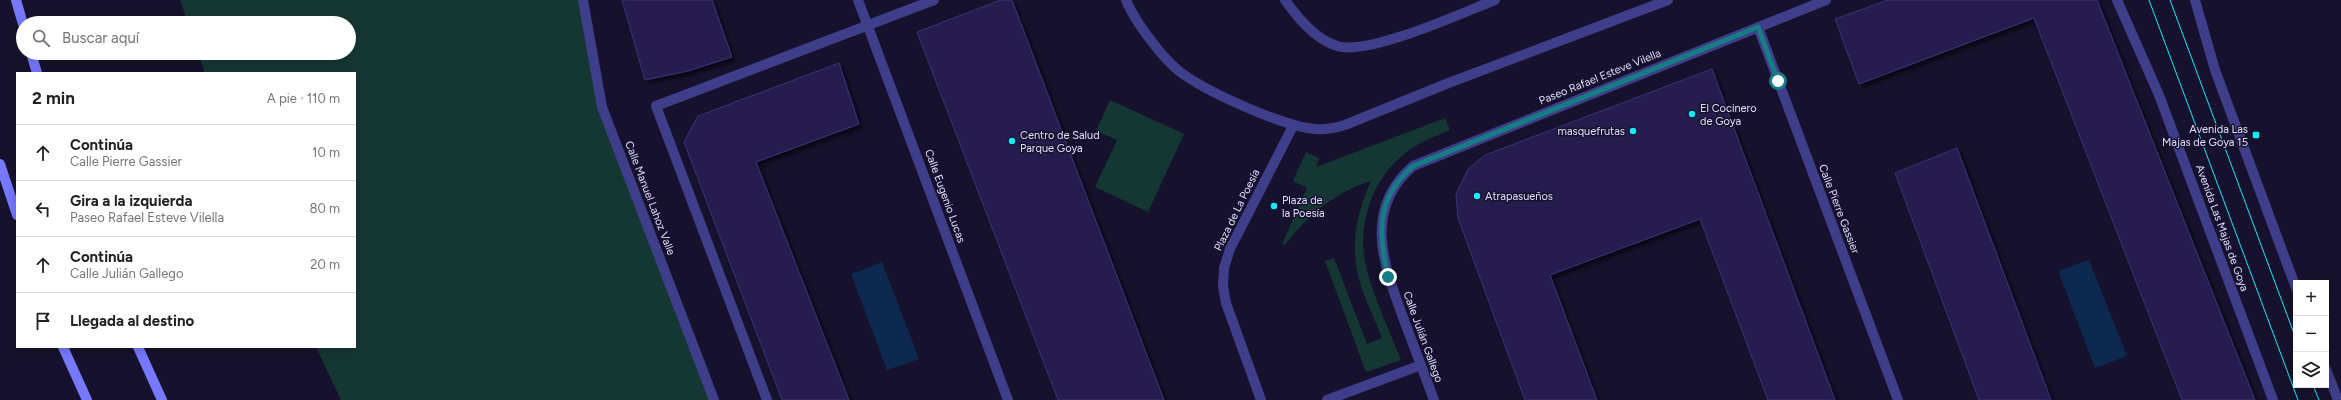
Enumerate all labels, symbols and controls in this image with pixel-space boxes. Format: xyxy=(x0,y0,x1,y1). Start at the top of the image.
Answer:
search box xyxy=(16,16,356,60)
icon: search xyxy=(30,27,52,49)
text: Buscar aquí xyxy=(62,29,139,47)
street label: Paseo Rafael Esteve Vilella xyxy=(1537,47,1663,107)
route start xyxy=(1769,72,1787,90)
text: 2 min xyxy=(32,88,75,108)
text: A pie · 110 m xyxy=(267,91,340,106)
place label: El Cocinero de Goya xyxy=(1700,102,1757,128)
marker: El Cocinero de Goya xyxy=(1687,109,1697,119)
place label: Avenida Las Majas de Goya 15 xyxy=(2162,123,2248,149)
place label: masquefrutas xyxy=(1558,125,1625,138)
marker: masquefrutas xyxy=(1628,126,1638,136)
place label: Centro de Salud Parque Goya xyxy=(1020,129,1100,155)
marker: Avenida Las Majas de Goya 15 xyxy=(2251,130,2261,140)
text: Continúa xyxy=(70,136,133,154)
marker: Centro de Salud Parque Goya xyxy=(1007,136,1017,146)
street label: Calle Manuel Lahoz Valle xyxy=(622,139,678,257)
icon: ahead xyxy=(32,142,54,164)
text: 10 m xyxy=(312,145,340,160)
street label: Calle Eugenio Lucas xyxy=(922,147,968,245)
text: Calle Pierre Gassier xyxy=(70,154,182,169)
street label: Calle Pierre Gassier xyxy=(1816,162,1862,256)
street label: Avenida Las Majas de Goya xyxy=(2193,163,2251,293)
street label: Plaza de La Poesía xyxy=(1212,167,1262,253)
place label: Atrapasueños xyxy=(1485,190,1553,203)
marker: Atrapasueños xyxy=(1472,191,1482,201)
text: Gira a la izquierda xyxy=(70,192,192,210)
place label: Plaza de la Poesía xyxy=(1282,194,1325,220)
icon: left xyxy=(32,198,54,220)
text: 80 m xyxy=(309,201,340,216)
marker: Plaza de la Poesía xyxy=(1269,201,1279,211)
text: Paseo Rafael Esteve Vilella xyxy=(70,210,224,225)
text: Continúa xyxy=(70,248,133,266)
icon: ahead xyxy=(32,254,54,276)
text: 20 m xyxy=(310,257,340,272)
text: Calle Julián Gallego xyxy=(70,266,183,281)
route end xyxy=(1379,268,1397,286)
map controls xyxy=(2293,280,2329,388)
button: + xyxy=(2293,280,2329,316)
street label: Calle Julián Gallego xyxy=(1400,290,1446,384)
icon: arrive xyxy=(32,310,54,332)
text: Llegada al destino xyxy=(70,312,194,330)
button: − xyxy=(2293,316,2329,352)
button: layers xyxy=(2293,352,2329,388)

